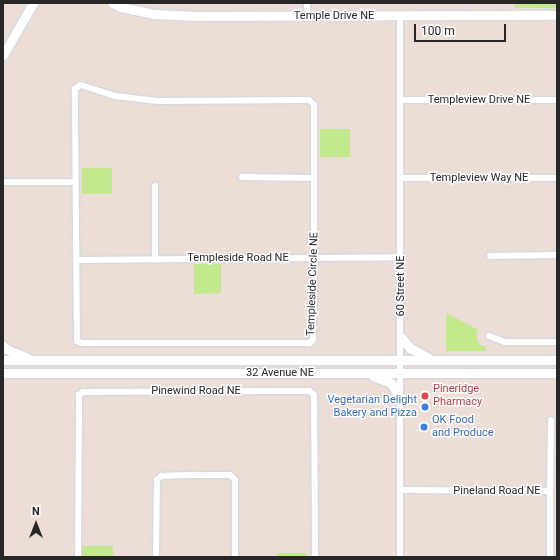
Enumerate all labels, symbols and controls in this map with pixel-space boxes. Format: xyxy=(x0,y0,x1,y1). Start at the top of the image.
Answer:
street label: Temple Drive NE xyxy=(294,9,374,23)
scale bar xyxy=(416,16,508,42)
text: 100 m xyxy=(421,24,455,38)
street label: Templeview Drive NE xyxy=(428,93,530,107)
street label: Templeview Way NE xyxy=(430,171,528,185)
street label: Templeside Circle NE xyxy=(305,232,321,336)
street label: Templeside Road NE xyxy=(187,251,289,265)
street label: 60 Street NE xyxy=(394,256,408,316)
street label: 32 Avenue NE xyxy=(246,366,314,380)
place label: Pineridge Pharmacy xyxy=(433,383,482,409)
street label: Pinewind Road NE xyxy=(151,384,241,398)
marker: Pineridge Pharmacy xyxy=(420,391,430,401)
place label: Vegetarian Delight Bakery and Pizza xyxy=(327,394,417,420)
marker: Vegetarian Delight Bakery and Pizza xyxy=(420,402,430,412)
place label: OK Food and Produce xyxy=(432,414,494,440)
marker: OK Food and Produce xyxy=(419,422,429,432)
street label: Pineland Road NE xyxy=(453,484,541,498)
north arrow xyxy=(16,504,56,544)
text: N xyxy=(32,505,40,518)

